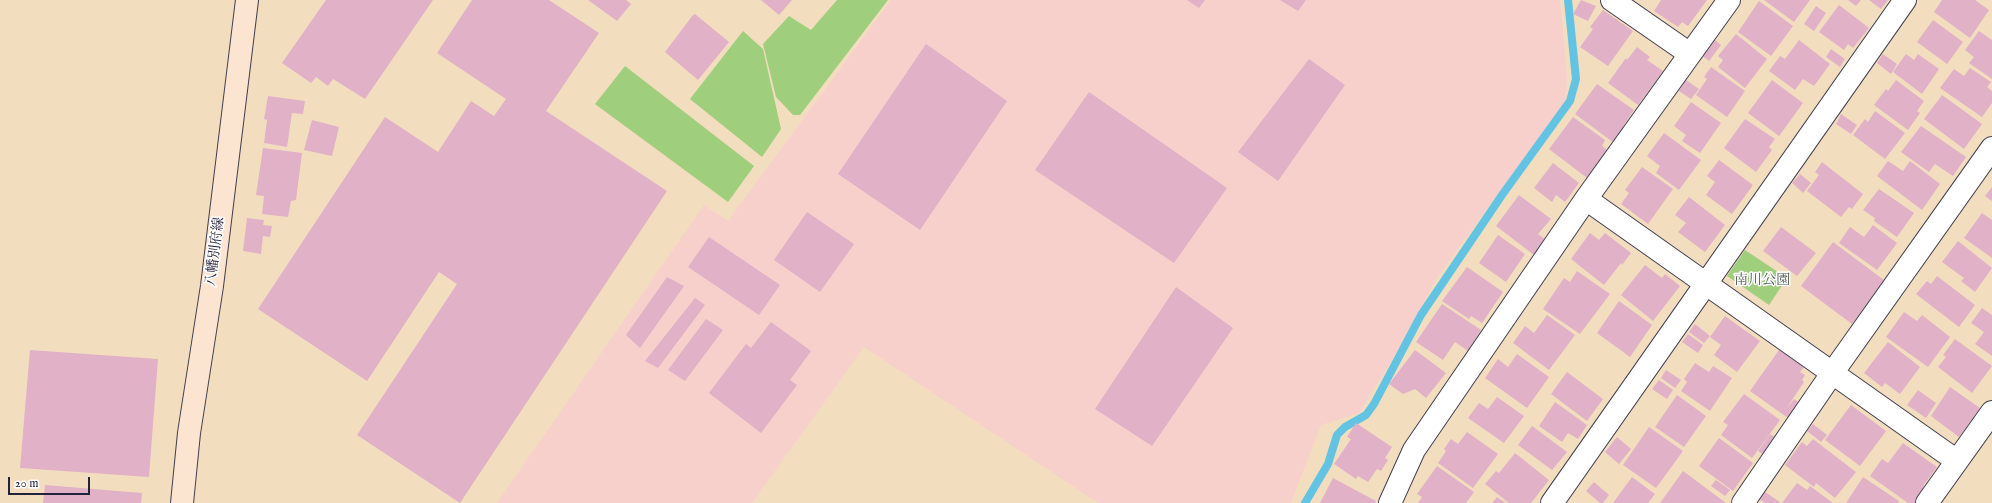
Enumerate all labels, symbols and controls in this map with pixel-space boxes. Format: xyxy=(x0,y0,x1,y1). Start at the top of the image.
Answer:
street label: 八幡別府線 xyxy=(203,216,229,288)
park label: 南川公園 xyxy=(1734,273,1790,289)
scale bar xyxy=(10,469,92,495)
text: 20 m xyxy=(15,476,38,491)

